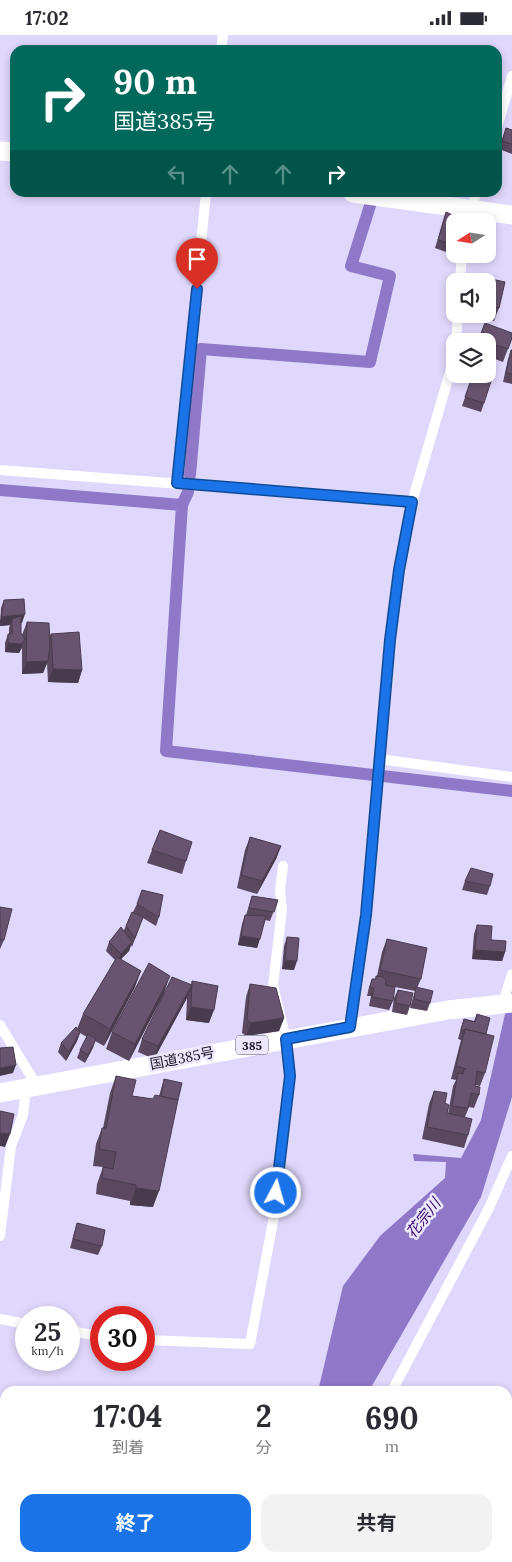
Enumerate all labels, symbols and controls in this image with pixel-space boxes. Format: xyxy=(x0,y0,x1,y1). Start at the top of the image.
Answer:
text: 17:02 xyxy=(25,6,69,30)
text: 90 m xyxy=(113,59,197,104)
icon: right xyxy=(30,65,95,130)
text: 国道385号 xyxy=(113,107,216,135)
icon: left xyxy=(163,160,191,188)
icon: ahead xyxy=(216,160,244,188)
icon: ahead xyxy=(269,160,297,188)
icon: right xyxy=(322,160,350,188)
north arrow xyxy=(446,213,496,263)
map controls xyxy=(446,213,496,383)
pin xyxy=(176,238,218,289)
icon: arrive xyxy=(183,245,211,273)
button: sound xyxy=(446,273,496,323)
button: layers xyxy=(446,333,496,383)
road number: 385 xyxy=(236,1035,268,1055)
street label: 国道385号 xyxy=(148,1043,216,1073)
position arrow xyxy=(249,1166,301,1218)
water label: 花宗川 xyxy=(402,1193,446,1242)
speed limit sign: 30 xyxy=(90,1306,155,1371)
text: 25 xyxy=(34,1316,61,1348)
text: km/h xyxy=(31,1343,64,1358)
text: 17:04 xyxy=(93,1397,163,1435)
text: 2 xyxy=(256,1397,272,1435)
text: 690 xyxy=(365,1399,419,1437)
text: m xyxy=(385,1436,399,1456)
text: 到着 xyxy=(112,1437,144,1457)
text: 分 xyxy=(256,1437,272,1457)
button: 終了 xyxy=(20,1494,251,1552)
button: 共有 xyxy=(261,1494,492,1552)

